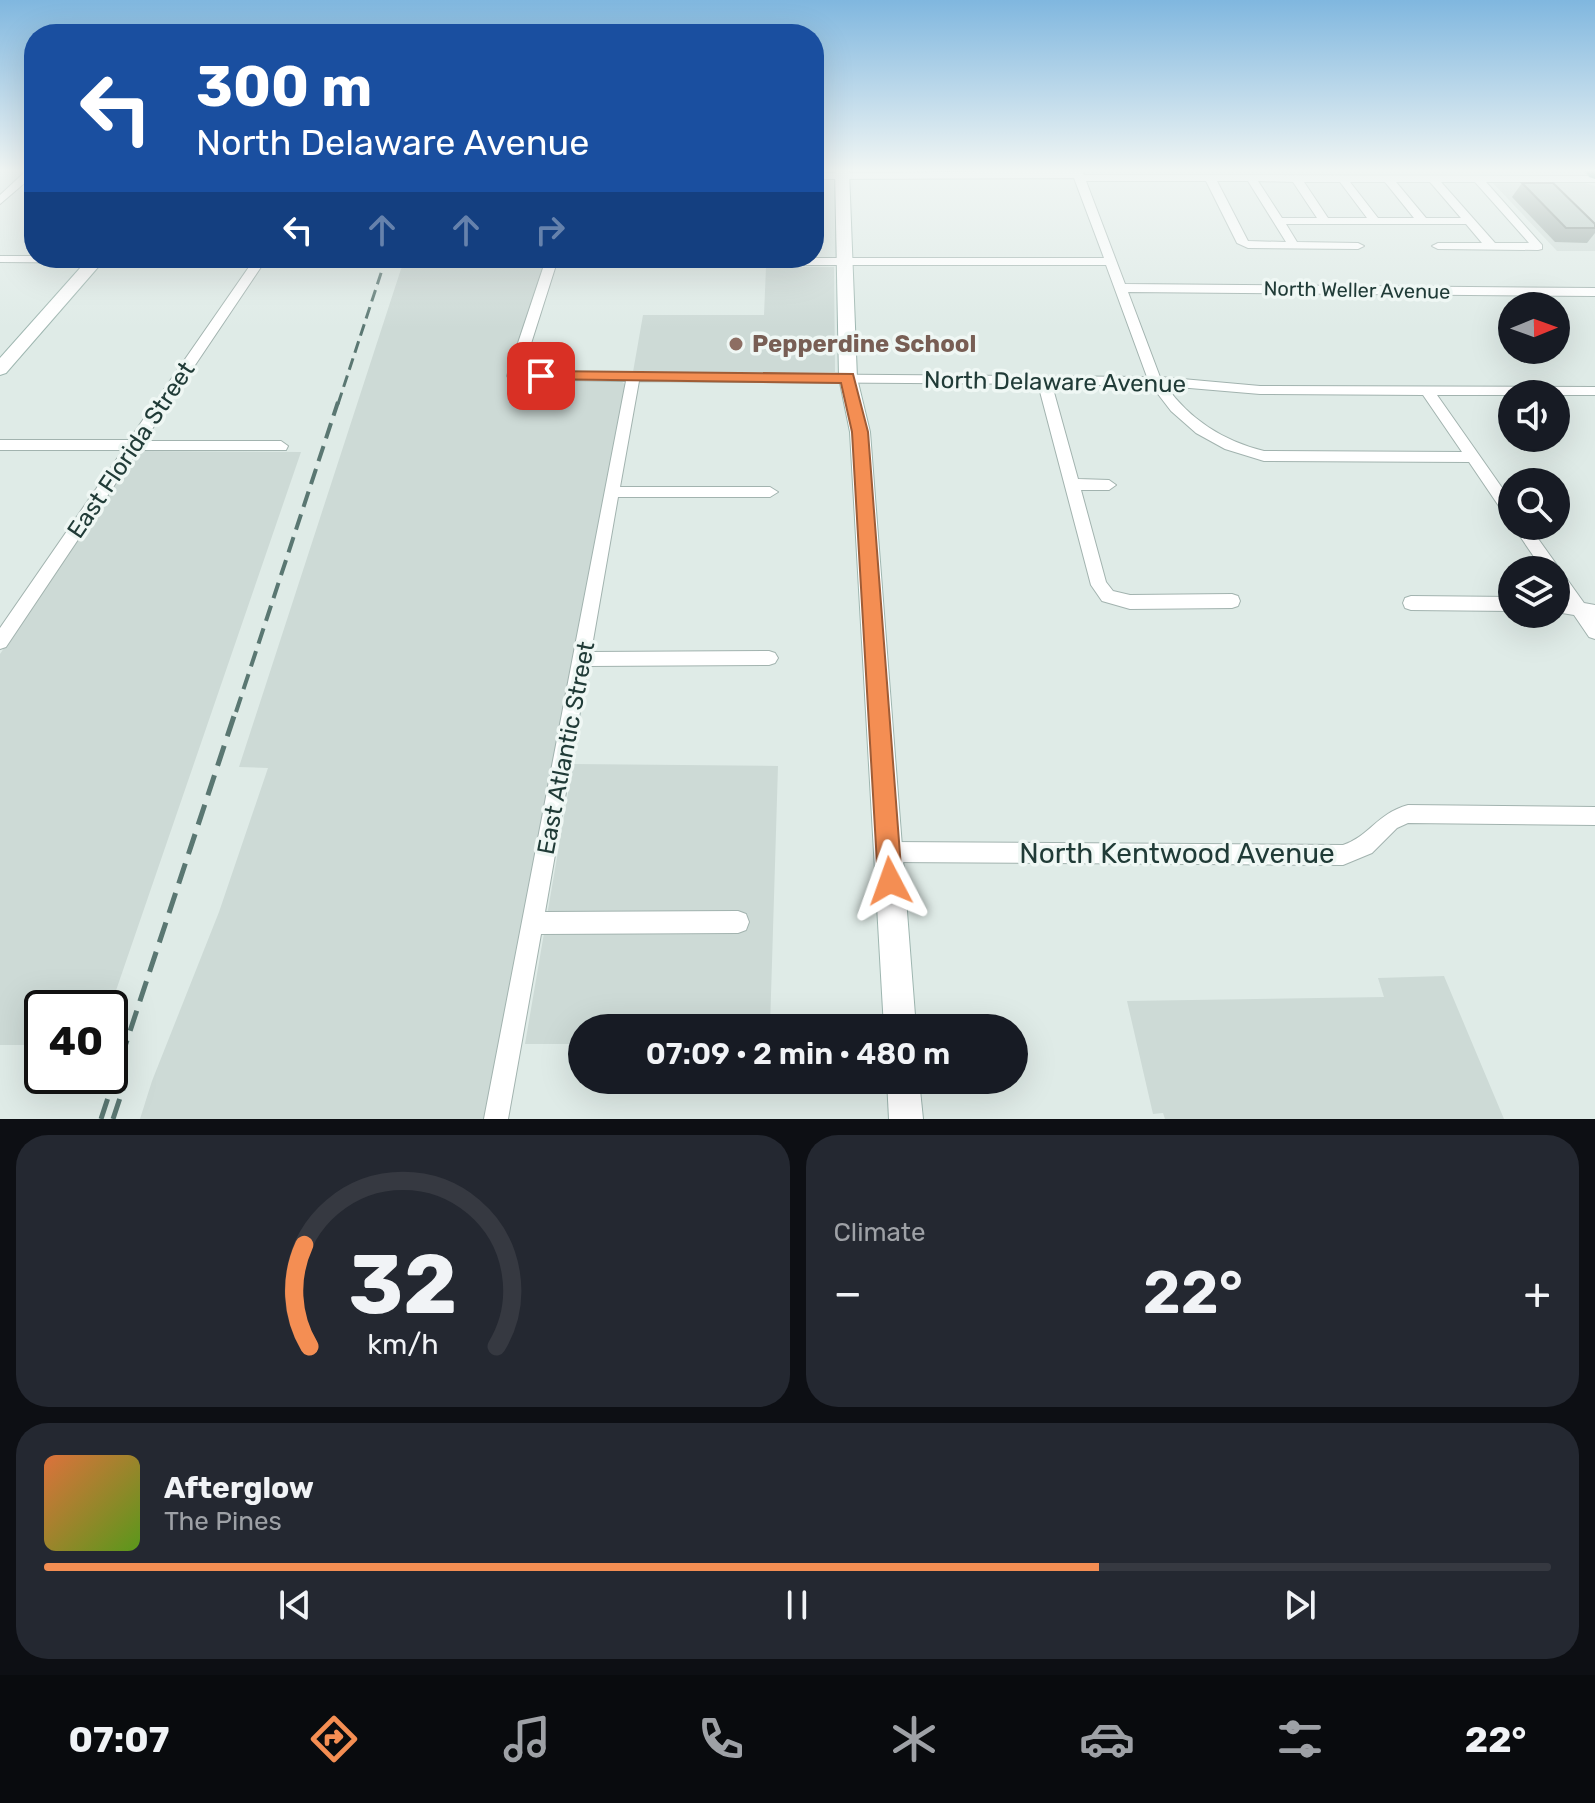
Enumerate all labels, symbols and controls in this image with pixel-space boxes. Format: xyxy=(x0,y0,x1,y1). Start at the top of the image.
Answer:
text: 300 m xyxy=(196,54,372,120)
icon: left xyxy=(64,56,168,160)
text: North Delaware Avenue xyxy=(196,121,589,164)
icon: left xyxy=(276,208,320,252)
icon: ahead xyxy=(360,208,404,252)
icon: ahead xyxy=(444,208,488,252)
icon: right xyxy=(528,208,572,252)
street label: North Weller Avenue xyxy=(1263,276,1451,304)
north arrow xyxy=(1498,292,1570,364)
map controls xyxy=(1498,292,1570,628)
place label: Pepperdine School xyxy=(752,330,976,358)
marker: Pepperdine School xyxy=(727,335,745,353)
pin xyxy=(507,342,575,410)
icon: arrive xyxy=(519,354,563,398)
street label: East Florida Street xyxy=(62,357,200,543)
street label: North Delaware Avenue xyxy=(924,366,1186,398)
button: sound xyxy=(1498,380,1570,452)
button: search xyxy=(1498,468,1570,540)
button: layers xyxy=(1498,556,1570,628)
street label: East Atlantic Street xyxy=(532,639,600,857)
street label: North Kentwood Avenue xyxy=(1019,837,1335,870)
position arrow xyxy=(848,839,932,923)
speed limit sign: 40 xyxy=(24,990,128,1094)
text: 07:09 · 2 min · 480 m xyxy=(646,1036,950,1072)
text: Climate xyxy=(834,1217,926,1248)
text: 32 xyxy=(348,1235,457,1334)
text: 22° xyxy=(1143,1257,1243,1328)
text: − xyxy=(834,1267,862,1319)
text: + xyxy=(1524,1267,1551,1319)
text: km/h xyxy=(367,1327,438,1361)
text: Afterglow xyxy=(164,1470,314,1506)
text: The Pines xyxy=(164,1506,282,1537)
icon: previous xyxy=(273,1583,317,1627)
icon: pause xyxy=(775,1583,819,1627)
icon: next xyxy=(1278,1583,1322,1627)
icon: directions xyxy=(306,1711,362,1767)
icon: music xyxy=(499,1711,555,1767)
icon: phone xyxy=(693,1711,749,1767)
icon: climate xyxy=(886,1711,942,1767)
icon: car xyxy=(1079,1711,1135,1767)
icon: filters xyxy=(1272,1711,1328,1767)
text: 07:07 xyxy=(69,1718,169,1761)
text: 22° xyxy=(1465,1718,1526,1761)

